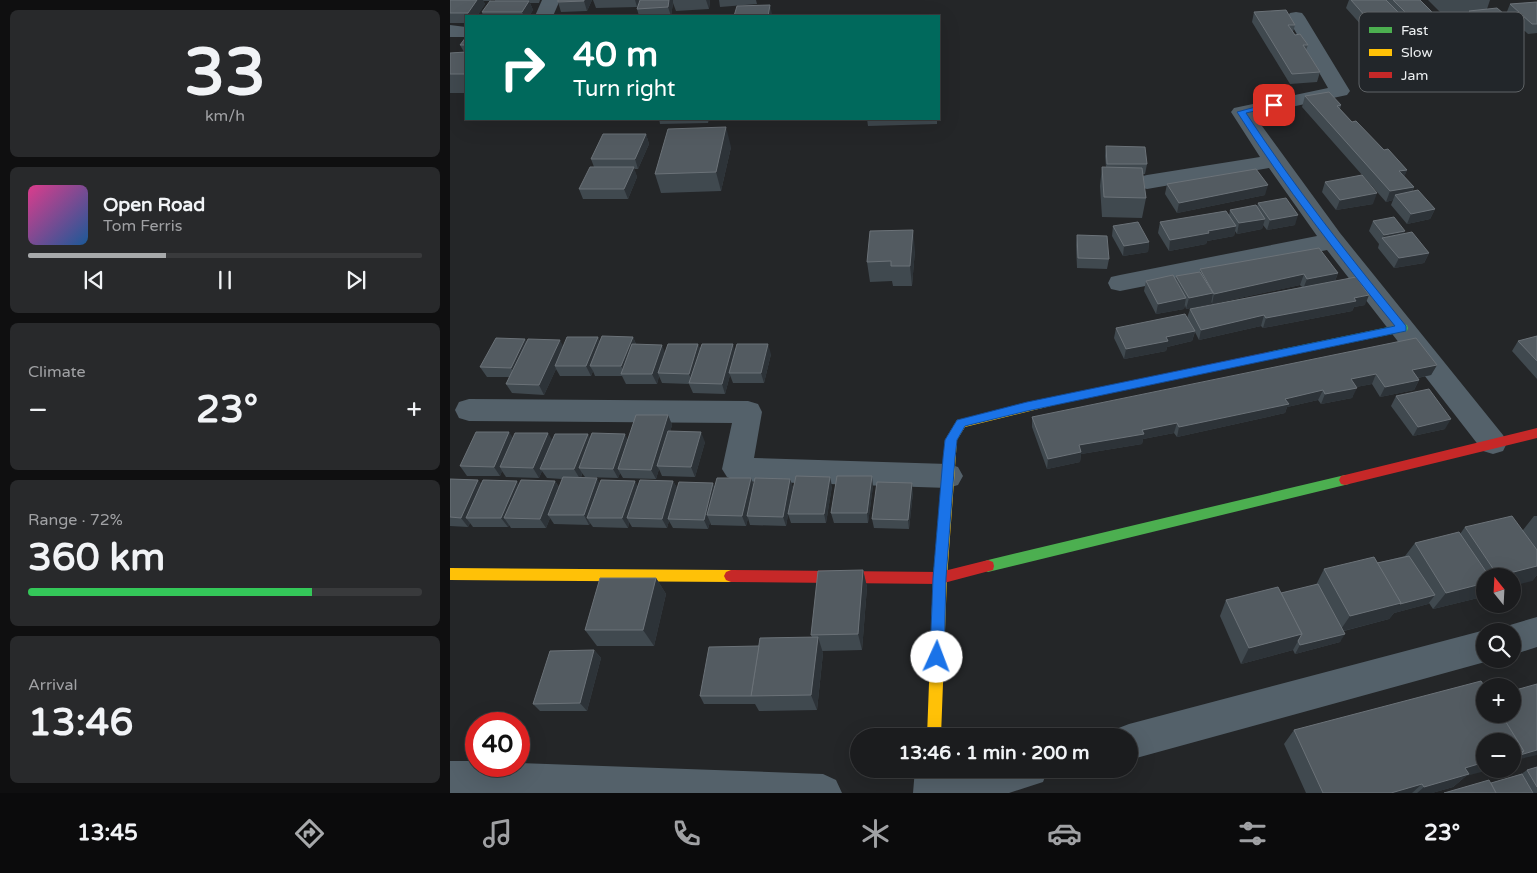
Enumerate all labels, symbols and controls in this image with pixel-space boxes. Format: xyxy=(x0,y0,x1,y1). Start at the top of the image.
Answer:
legend xyxy=(1359,12,1524,92)
text: Fast xyxy=(1401,22,1429,39)
text: 33 xyxy=(184,34,266,113)
text: 40 m xyxy=(573,34,658,76)
icon: right xyxy=(490,35,555,100)
text: Slow xyxy=(1401,44,1433,61)
text: Jam xyxy=(1401,67,1428,84)
text: Turn right xyxy=(573,76,675,102)
pin xyxy=(1253,84,1295,126)
icon: arrive xyxy=(1260,91,1288,119)
text: km/h xyxy=(205,106,245,126)
text: Open Road xyxy=(103,194,205,216)
text: Tom Ferris xyxy=(103,216,182,236)
icon: previous xyxy=(80,266,108,294)
icon: pause xyxy=(211,266,239,294)
icon: next xyxy=(342,266,370,294)
text: Climate xyxy=(28,362,86,382)
text: 23° xyxy=(196,387,258,433)
text: − xyxy=(28,393,48,427)
text: + xyxy=(406,393,422,427)
text: Range · 72% xyxy=(28,510,123,530)
text: 360 km xyxy=(28,535,165,581)
north arrow xyxy=(1476,568,1521,612)
map controls xyxy=(1476,568,1521,778)
button: search xyxy=(1476,623,1521,668)
position arrow xyxy=(910,630,962,682)
text: Arrival xyxy=(28,675,77,695)
button: + xyxy=(1476,678,1521,723)
text: 13:46 xyxy=(28,700,133,746)
speed limit sign: 40 xyxy=(465,712,530,777)
button: − xyxy=(1476,733,1521,778)
text: 13:46 · 1 min · 200 m xyxy=(898,742,1090,764)
icon: directions xyxy=(292,816,327,851)
icon: music xyxy=(480,816,515,851)
icon: phone xyxy=(669,816,704,851)
icon: climate xyxy=(858,816,893,851)
icon: car xyxy=(1047,816,1082,851)
icon: filters xyxy=(1235,816,1270,851)
text: 13:45 xyxy=(77,820,138,846)
text: 23° xyxy=(1424,820,1460,846)

